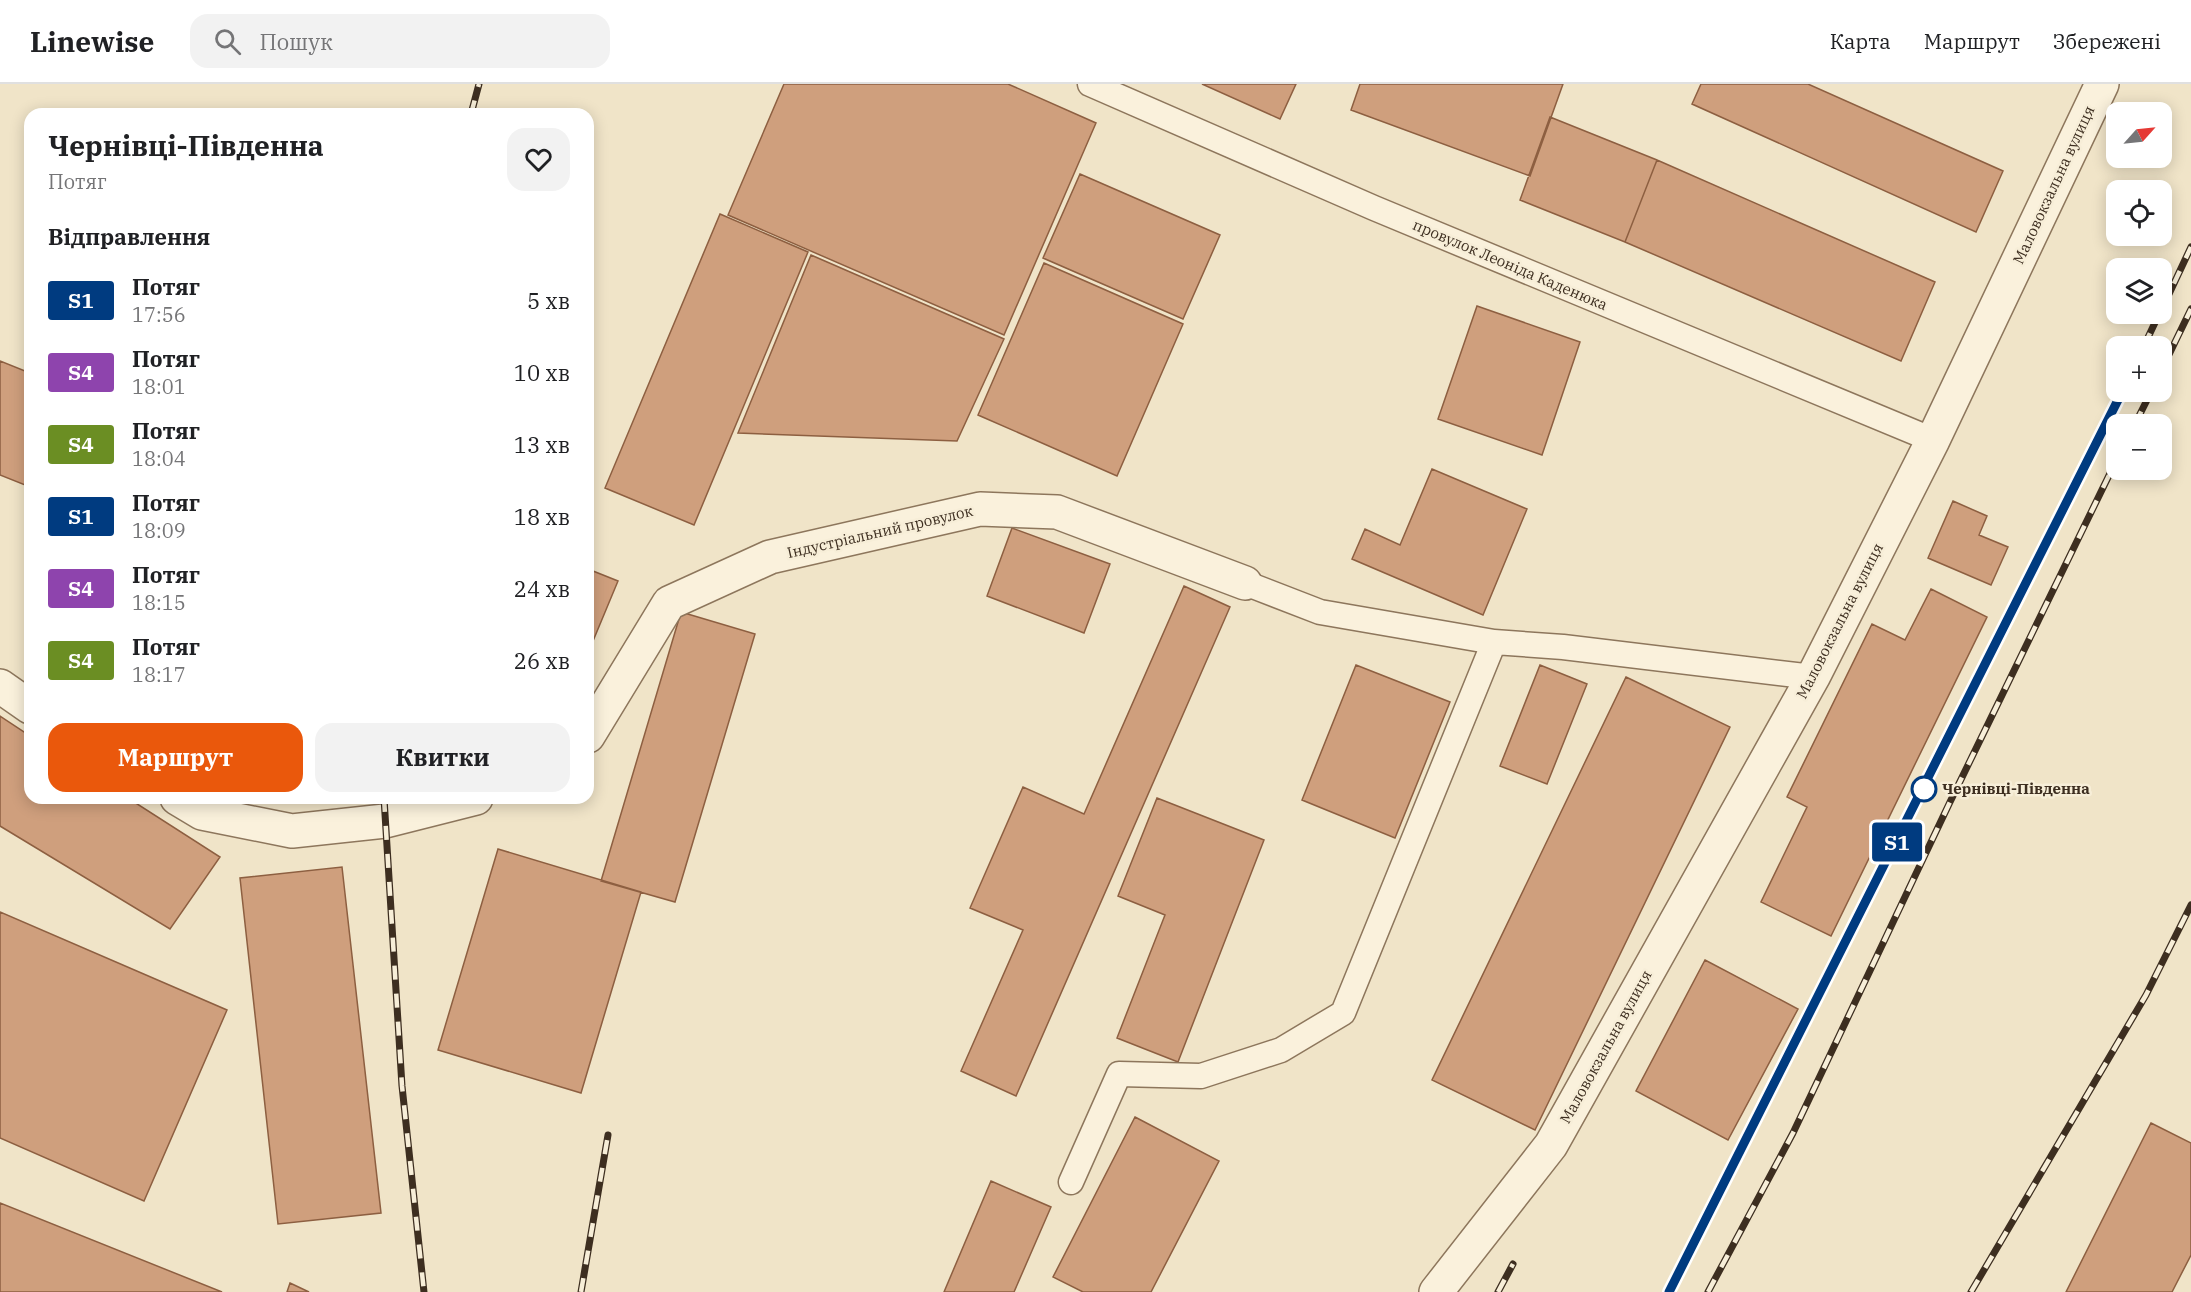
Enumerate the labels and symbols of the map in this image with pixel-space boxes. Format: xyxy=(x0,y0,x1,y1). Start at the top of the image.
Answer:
north arrow xyxy=(2106,102,2172,168)
street label: Маловокзальна вулиця xyxy=(2008,103,2099,267)
street label: провулок Леоніда Каденюка xyxy=(1410,215,1610,314)
street label: Індустріальний провулок xyxy=(785,501,975,562)
street label: Маловокзальна вулиця xyxy=(1792,540,1887,702)
marker: Чернівці-Південна xyxy=(1911,776,1937,802)
place label: Чернівці-Південна xyxy=(1942,779,2090,798)
line badge: S1 xyxy=(1870,822,1924,861)
street label: Маловокзальна вулиця xyxy=(1555,967,1656,1127)

